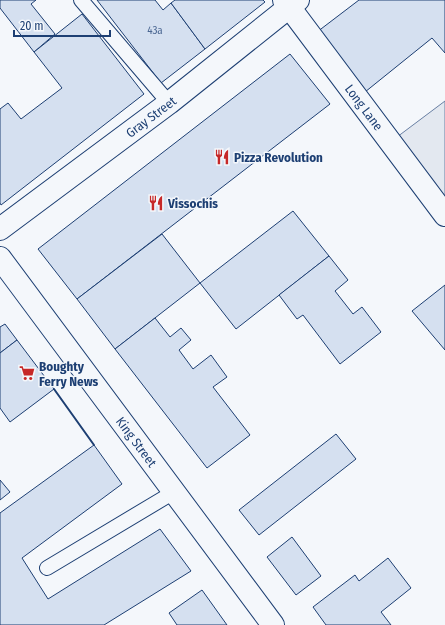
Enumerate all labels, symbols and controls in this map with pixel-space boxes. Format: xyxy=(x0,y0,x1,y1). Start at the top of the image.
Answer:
scale bar xyxy=(14,12,110,38)
text: 20 m xyxy=(20,19,44,33)
house number: 43a xyxy=(147,24,163,37)
street label: Long Lane xyxy=(342,81,386,133)
street label: Gray Street xyxy=(123,93,179,140)
restaurant icon: Pizza Revolution xyxy=(213,148,231,166)
place label: Pizza Revolution xyxy=(234,150,323,165)
restaurant icon: Vissochis xyxy=(147,194,165,212)
place label: Vissochis xyxy=(167,196,218,211)
place label: Boughty Ferry News xyxy=(39,359,99,389)
supermarket icon: Boughty Ferry News xyxy=(18,364,36,382)
street label: King Street xyxy=(113,414,161,470)

